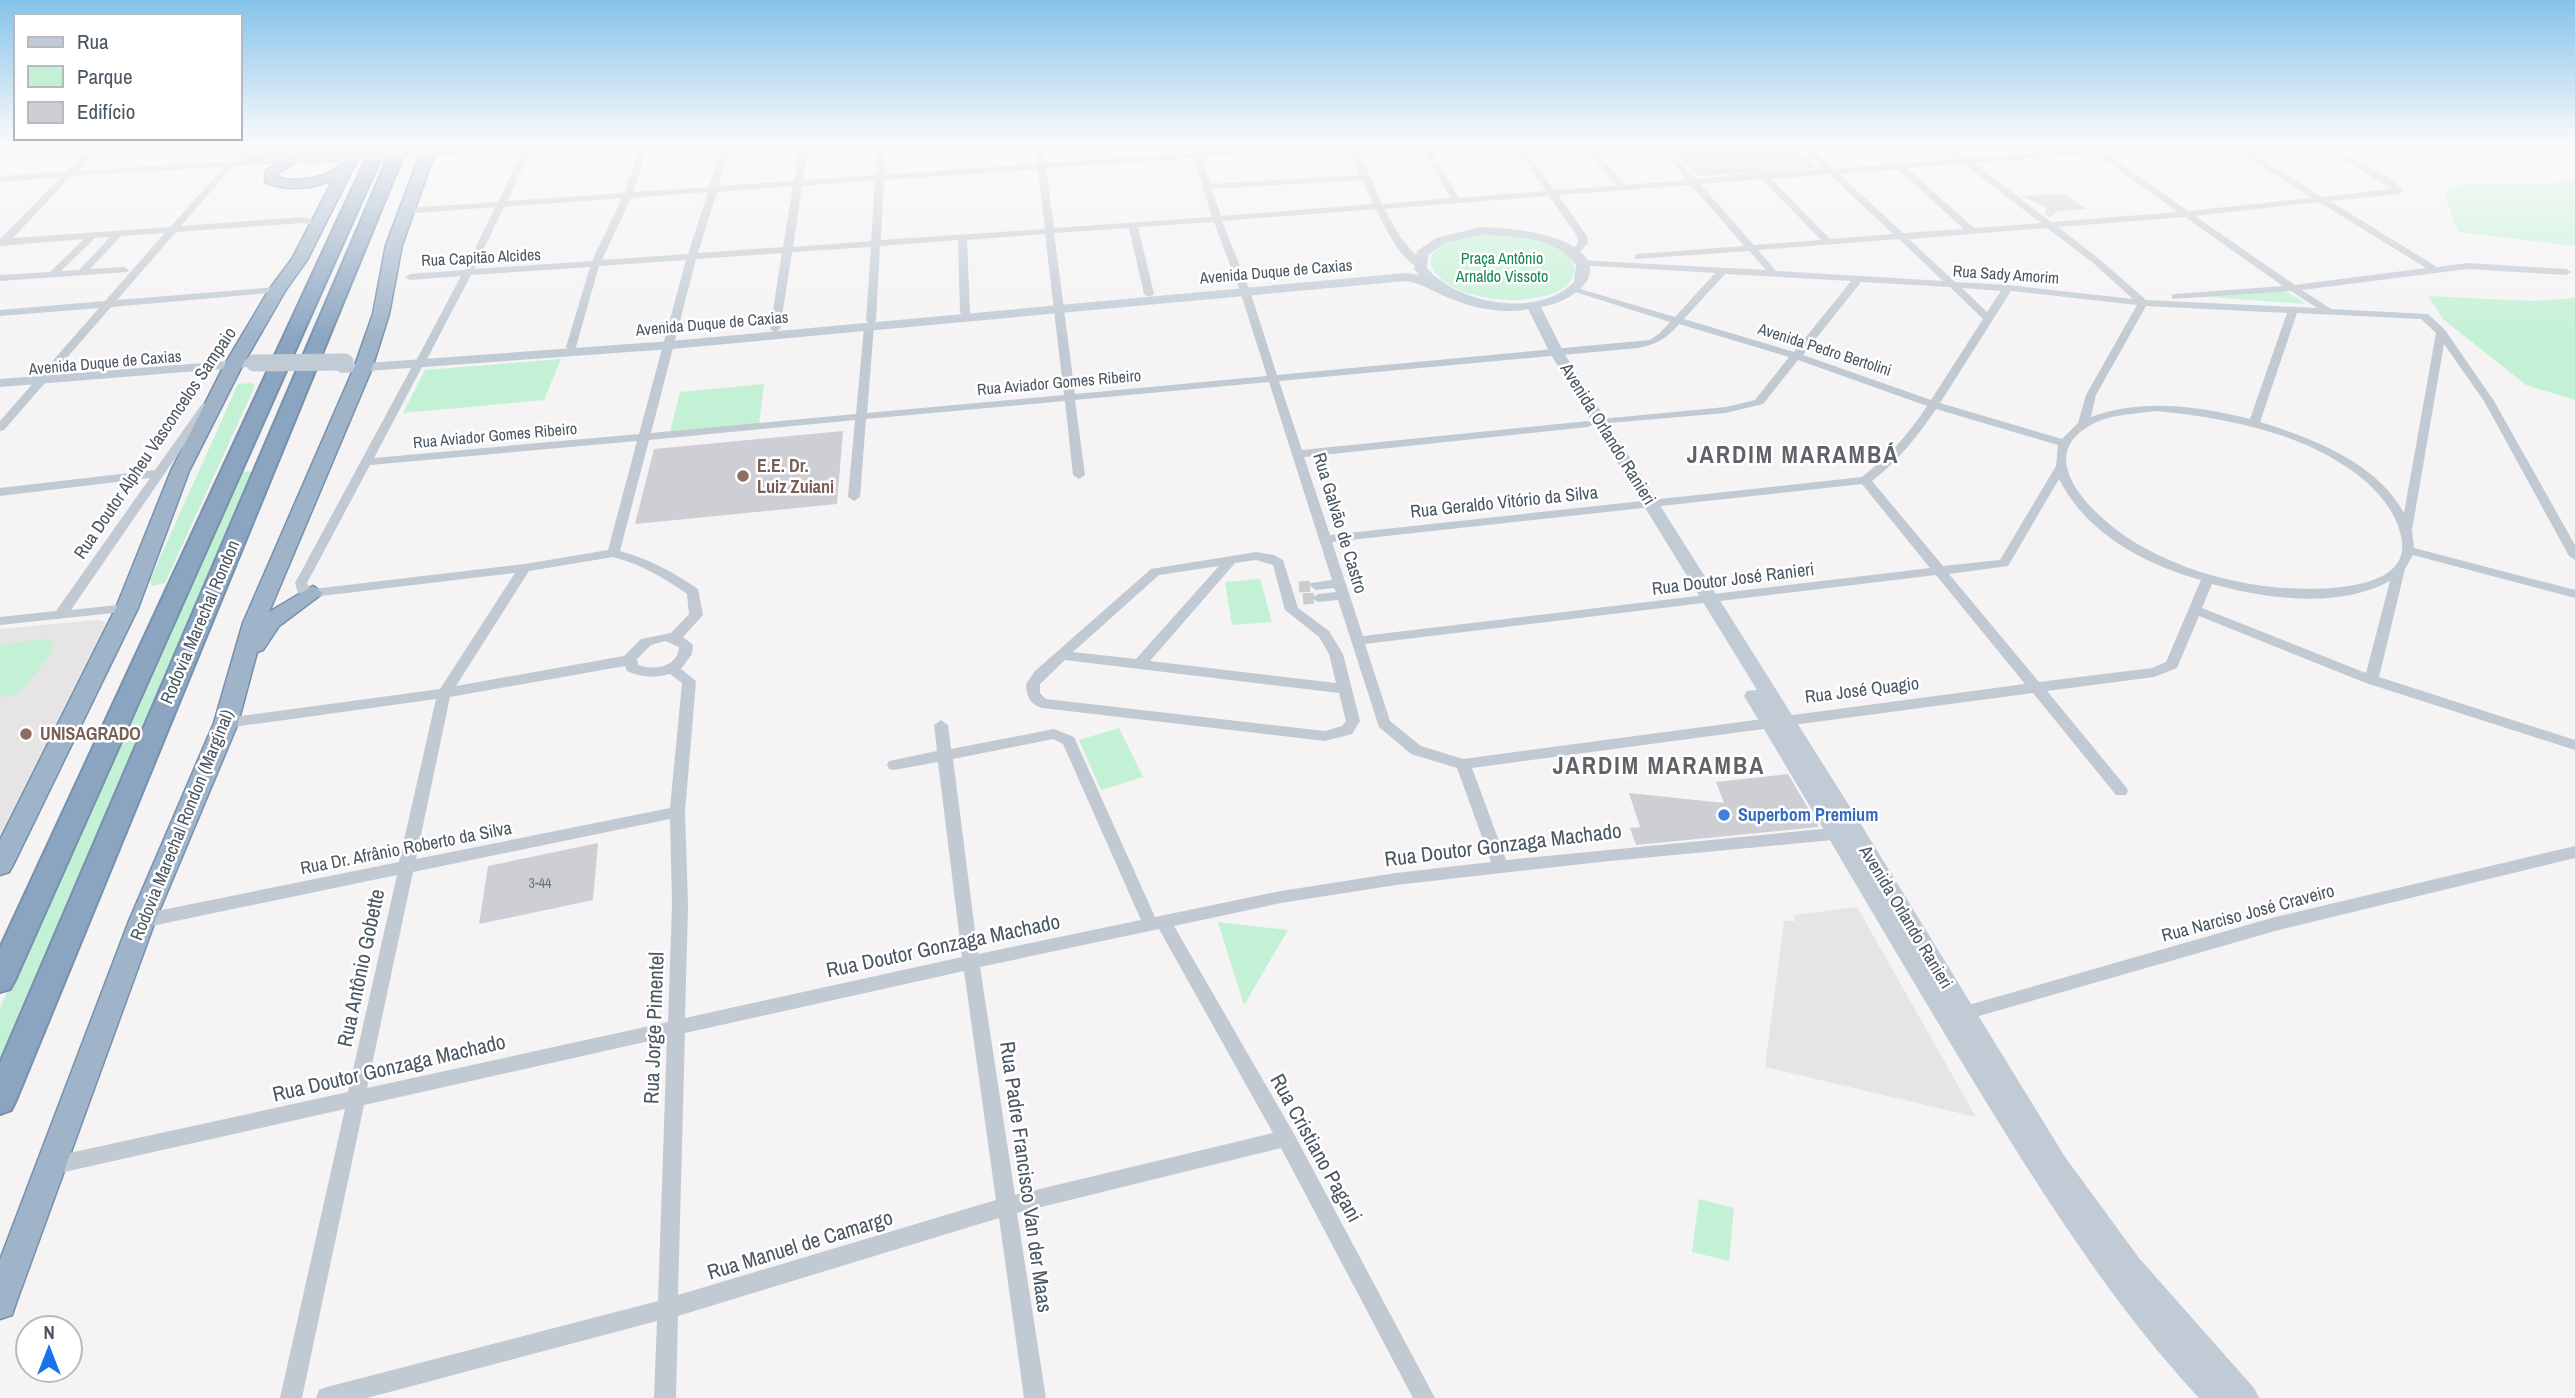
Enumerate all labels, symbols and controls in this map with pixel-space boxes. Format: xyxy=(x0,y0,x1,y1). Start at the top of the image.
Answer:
legend xyxy=(14,14,242,140)
text: Rua xyxy=(77,27,109,56)
text: Parque xyxy=(77,62,133,91)
text: Edifício xyxy=(77,97,135,126)
street label: Rua Capitão Alcides xyxy=(421,243,541,271)
park label: Praça Antônio Arnaldo Vissoto xyxy=(1455,247,1548,287)
street label: Avenida Duque de Caxias xyxy=(1198,253,1353,289)
street label: Rua Sady Amorim xyxy=(1952,259,2060,289)
street label: Avenida Duque de Caxias xyxy=(634,305,789,341)
street label: Avenida Pedro Bertolini xyxy=(1755,317,1895,381)
street label: Rua Doutor Alpheu Vasconcelos Sampaio xyxy=(67,322,242,564)
street label: Avenida Duque de Caxias xyxy=(27,344,182,380)
street label: Avenida Orlando Ranieri xyxy=(1554,357,1662,509)
street label: Rua Aviador Gomes Ribeiro xyxy=(976,364,1142,400)
street label: Rua Aviador Gomes Ribeiro xyxy=(412,417,578,453)
district label: JARDIM MARAMBÁ xyxy=(1687,438,1899,470)
street label: Rua Galvão de Castro xyxy=(1307,449,1374,596)
place label: E.E. Dr. Luiz Zuiani xyxy=(757,453,834,499)
marker: E.E. Dr. Luiz Zuiani xyxy=(735,468,751,484)
street label: Rua Geraldo Vitório da Silva xyxy=(1409,479,1599,524)
street label: Rodovia Marechal Rondon xyxy=(154,536,245,707)
street label: Rua Doutor José Ranieri xyxy=(1650,556,1815,601)
street label: Rua José Quagio xyxy=(1803,670,1920,709)
street label: Rodovia Marechal Rondon (Marginal) xyxy=(124,706,239,944)
place label: UNISAGRADO xyxy=(40,721,141,746)
marker: UNISAGRADO xyxy=(18,726,34,742)
district label: JARDIM MARAMBA xyxy=(1553,749,1765,781)
place label: Superbom Premium xyxy=(1738,802,1878,827)
marker: Superbom Premium xyxy=(1716,807,1732,823)
street label: Rua Dr. Afrânio Roberto da Silva xyxy=(298,815,514,880)
street label: Rua Doutor Gonzaga Machado xyxy=(1383,816,1623,873)
street label: Avenida Orlando Ranieri xyxy=(1853,840,1959,993)
house number: 3-44 xyxy=(529,874,552,892)
street label: Rua Narciso José Craveiro xyxy=(2159,877,2337,948)
street label: Rua Antônio Gobette xyxy=(330,886,391,1050)
street label: Rua Doutor Gonzaga Machado xyxy=(823,907,1062,984)
street label: Rua Jorge Pimentel xyxy=(636,951,671,1105)
street label: Rua Doutor Gonzaga Machado xyxy=(270,1027,508,1108)
street label: Rua Padre Francisco Van der Maas xyxy=(993,1040,1060,1314)
street label: Rua Cristiano Pagani xyxy=(1264,1068,1369,1227)
street label: Rua Manuel de Camargo xyxy=(704,1203,896,1287)
north arrow xyxy=(14,1314,84,1384)
text: N xyxy=(43,1319,55,1345)

